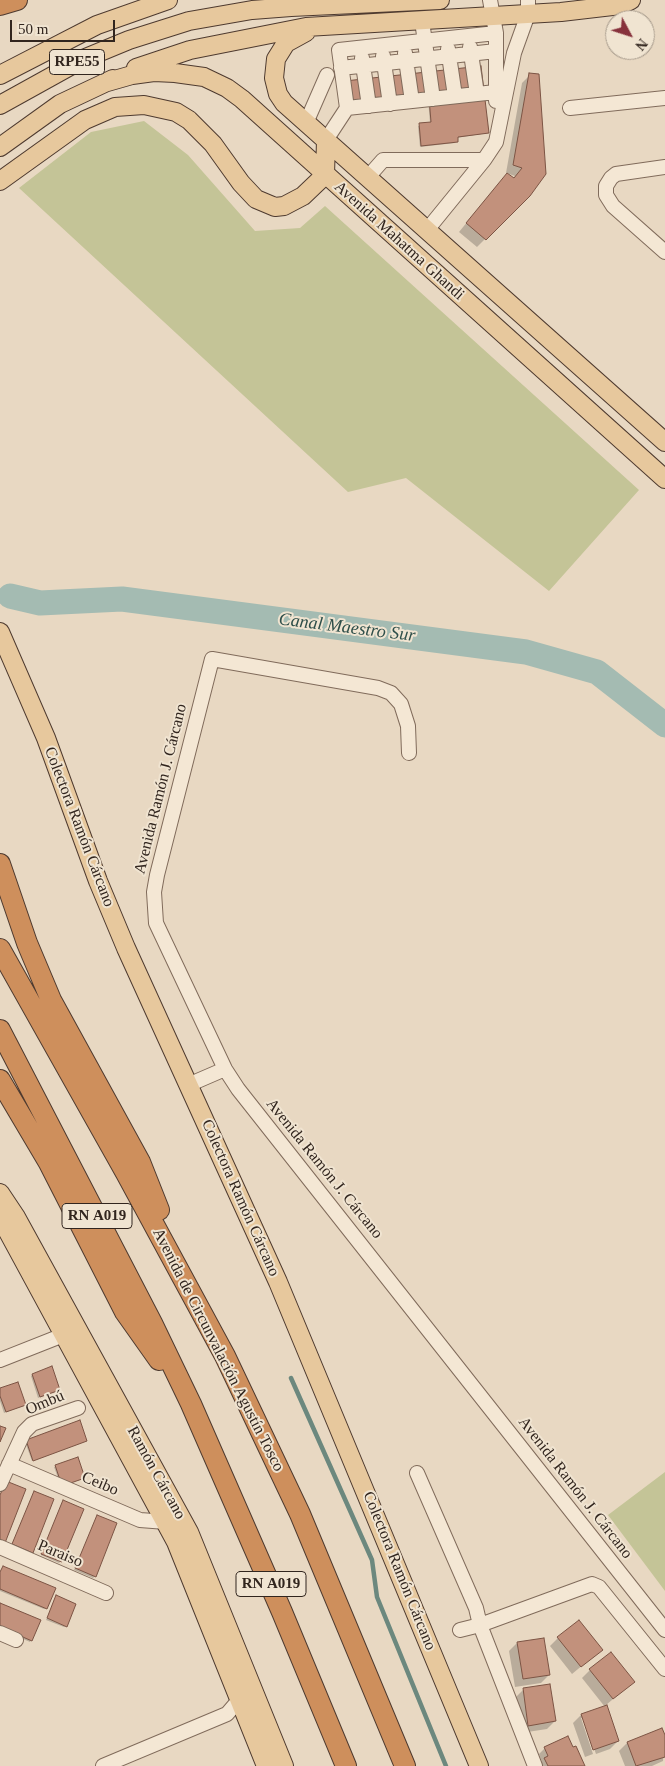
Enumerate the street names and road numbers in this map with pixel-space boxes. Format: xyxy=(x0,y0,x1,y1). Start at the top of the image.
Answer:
road number: RPE55 xyxy=(50,50,104,74)
street label: Avenida Mahatma Ghandi xyxy=(330,177,468,305)
street label: Avenida Ramón J. Cárcano xyxy=(131,702,191,876)
street label: Colectora Ramón Cárcano xyxy=(40,744,118,910)
street label: Avenida Ramón J. Cárcano xyxy=(262,1095,386,1243)
street label: Colectora Ramón Cárcano xyxy=(197,1117,283,1279)
road number: RN A019 xyxy=(62,1204,132,1228)
street label: Avenida de Circunvalación Agustín Tosco xyxy=(148,1225,288,1475)
street label: Ombú xyxy=(23,1386,67,1420)
street label: Avenida Ramón J. Cárcano xyxy=(514,1413,636,1563)
street label: Ramón Cárcano xyxy=(123,1423,189,1523)
street label: Ceibo xyxy=(79,1468,121,1500)
street label: Colectora Ramón Cárcano xyxy=(358,1489,440,1653)
street label: Paraiso xyxy=(35,1536,85,1572)
road number: RN A019 xyxy=(236,1572,306,1596)

